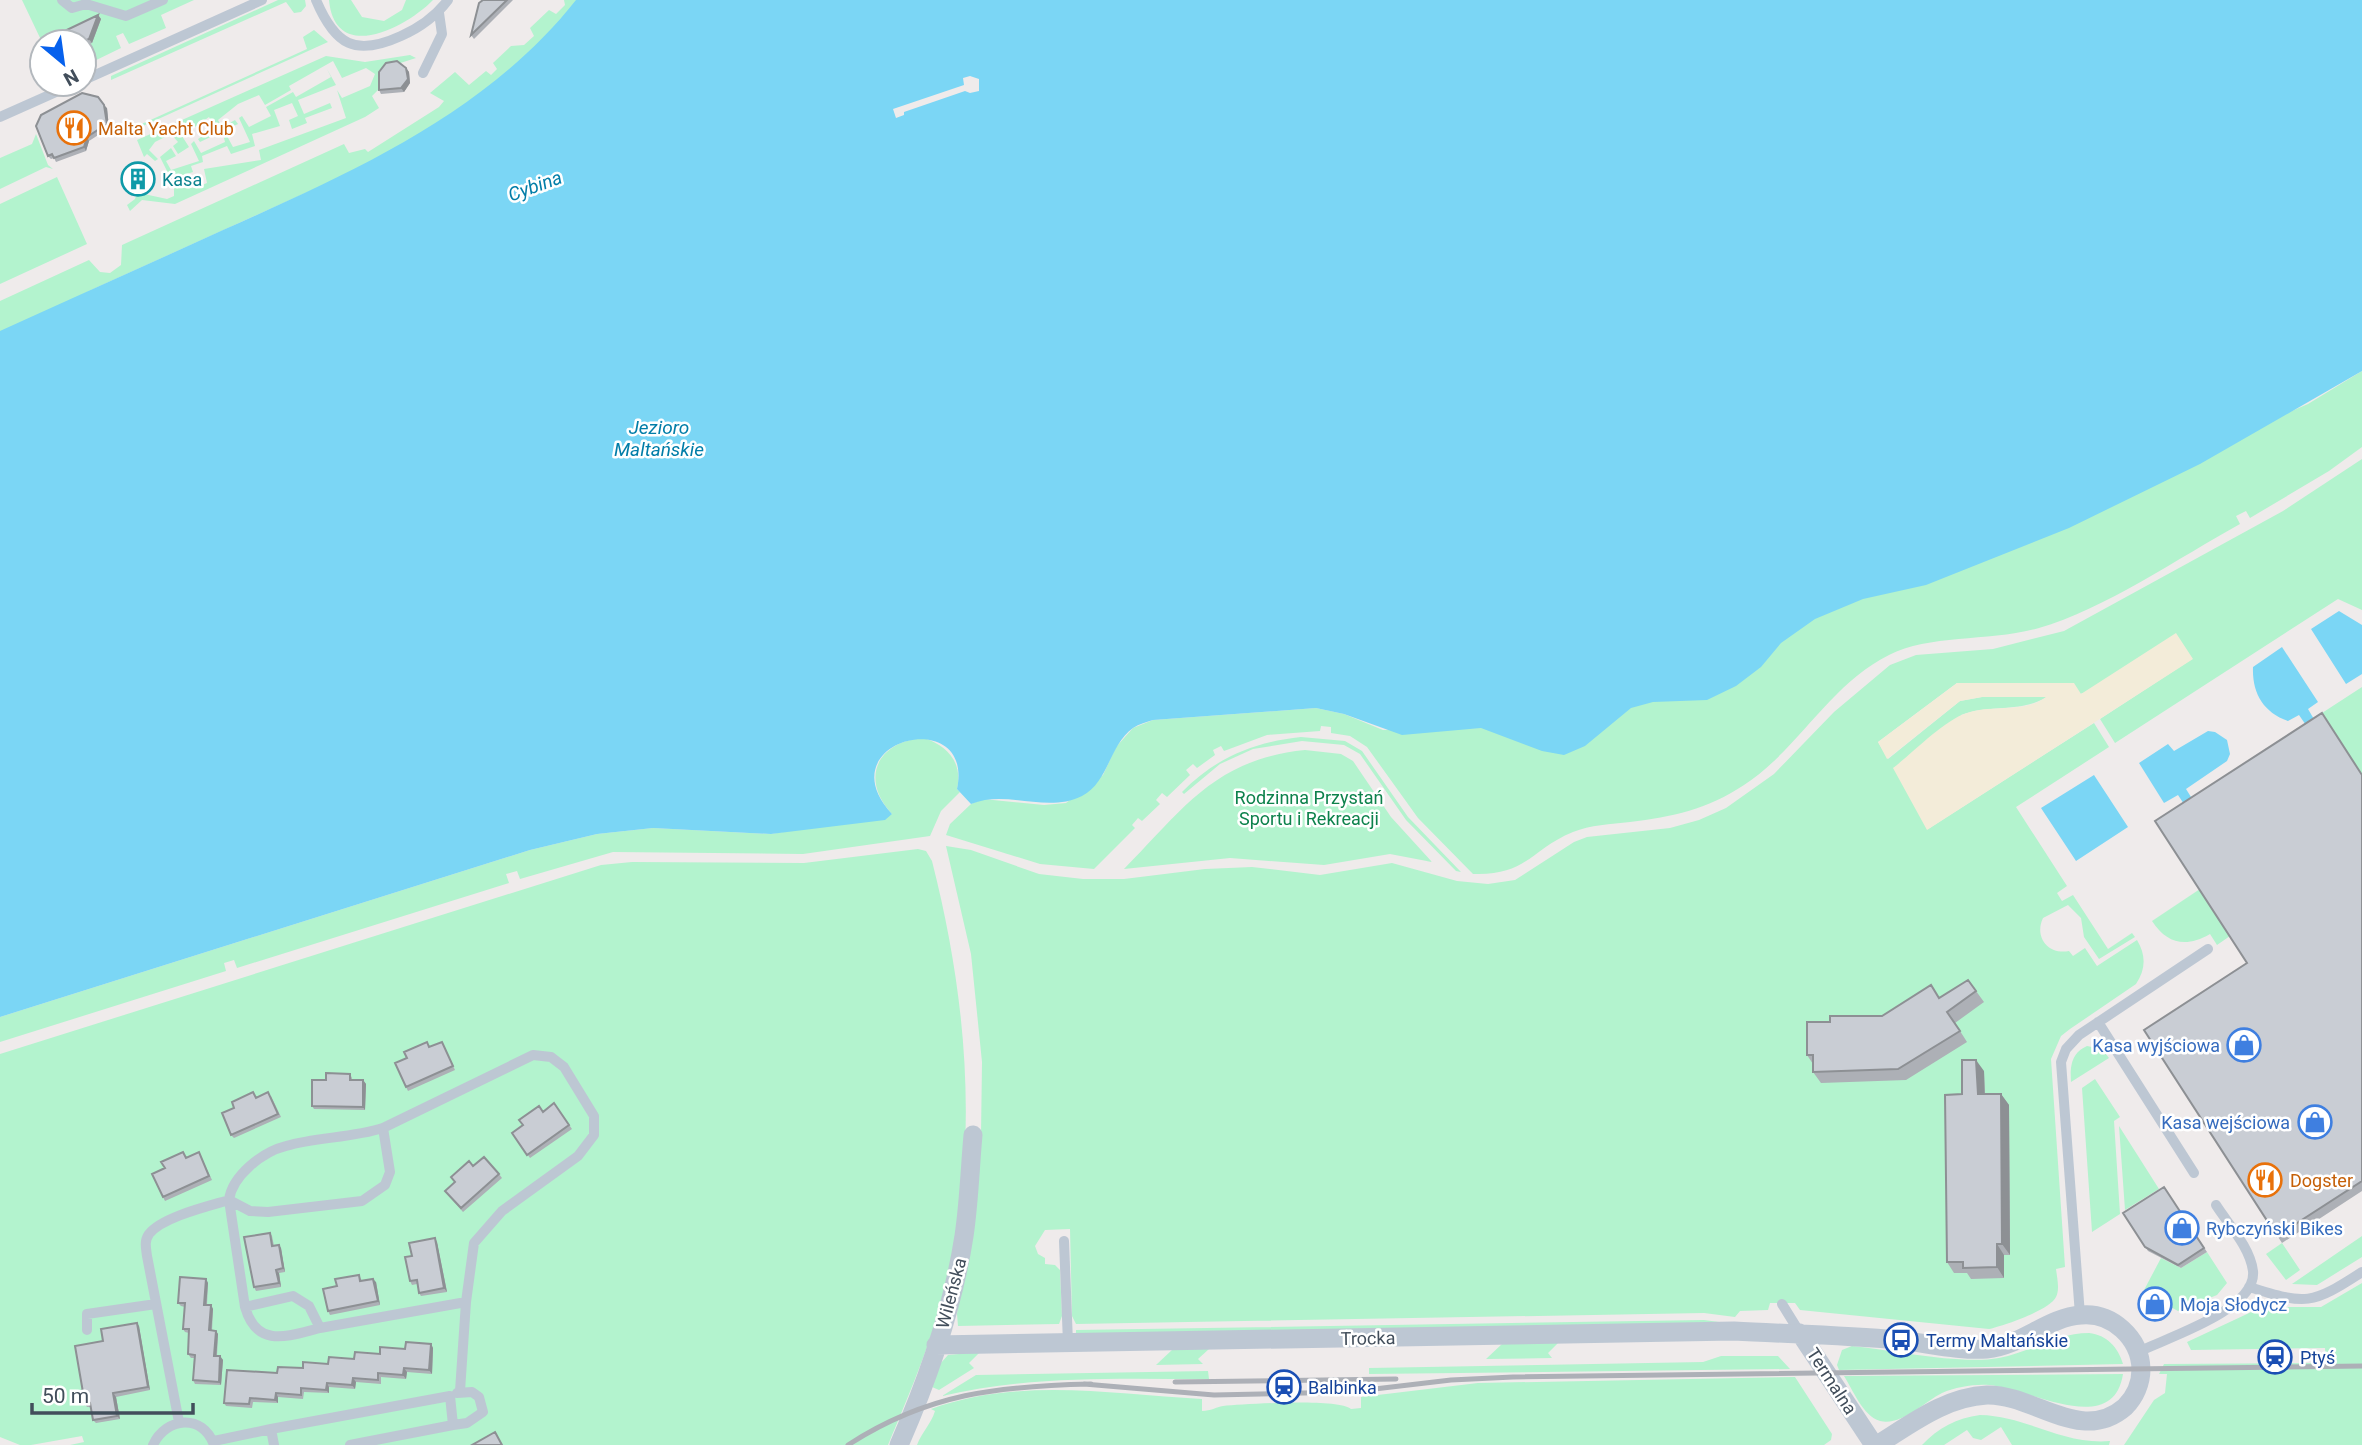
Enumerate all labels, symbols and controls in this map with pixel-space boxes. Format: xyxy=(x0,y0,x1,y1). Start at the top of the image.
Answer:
north arrow xyxy=(28,28,98,98)
text: N xyxy=(60,64,82,91)
restaurant icon: Malta Yacht Club xyxy=(55,109,93,147)
place label: Malta Yacht Club xyxy=(98,118,234,139)
building icon: Kasa xyxy=(119,160,157,198)
water label: Cybina xyxy=(505,166,565,206)
place label: Kasa xyxy=(162,169,202,190)
water label: Jezioro Maltańskie xyxy=(614,416,704,461)
park label: Rodzinna Przystań Sportu i Rekreacji xyxy=(1235,787,1383,829)
shop icon: Kasa wyjściowa xyxy=(2225,1026,2263,1064)
place label: Kasa wyjściowa xyxy=(2092,1035,2220,1056)
shop icon: Kasa wejściowa xyxy=(2296,1103,2334,1141)
place label: Kasa wejściowa xyxy=(2161,1112,2290,1133)
restaurant icon: Dogster xyxy=(2246,1161,2284,1199)
place label: Dogster xyxy=(2290,1170,2353,1191)
shop icon: Rybczyński Bikes xyxy=(2163,1209,2201,1247)
place label: Rybczyński Bikes xyxy=(2206,1218,2343,1239)
street label: Wileńska xyxy=(931,1255,971,1331)
shop icon: Moja Słodycz xyxy=(2136,1285,2174,1323)
place label: Moja Słodycz xyxy=(2180,1294,2287,1315)
bus stop icon: Termy Maltańskie xyxy=(1882,1321,1920,1359)
street label: Trocka xyxy=(1341,1327,1395,1349)
place label: Termy Maltańskie xyxy=(1926,1330,2068,1351)
station icon: Ptyś xyxy=(2256,1338,2294,1376)
street label: Termalna xyxy=(1803,1344,1861,1418)
place label: Ptyś xyxy=(2300,1347,2335,1368)
station icon: Balbinka xyxy=(1265,1368,1303,1406)
scale bar xyxy=(32,1372,192,1416)
place label: Balbinka xyxy=(1308,1377,1377,1398)
text: 50 m xyxy=(42,1384,89,1408)

